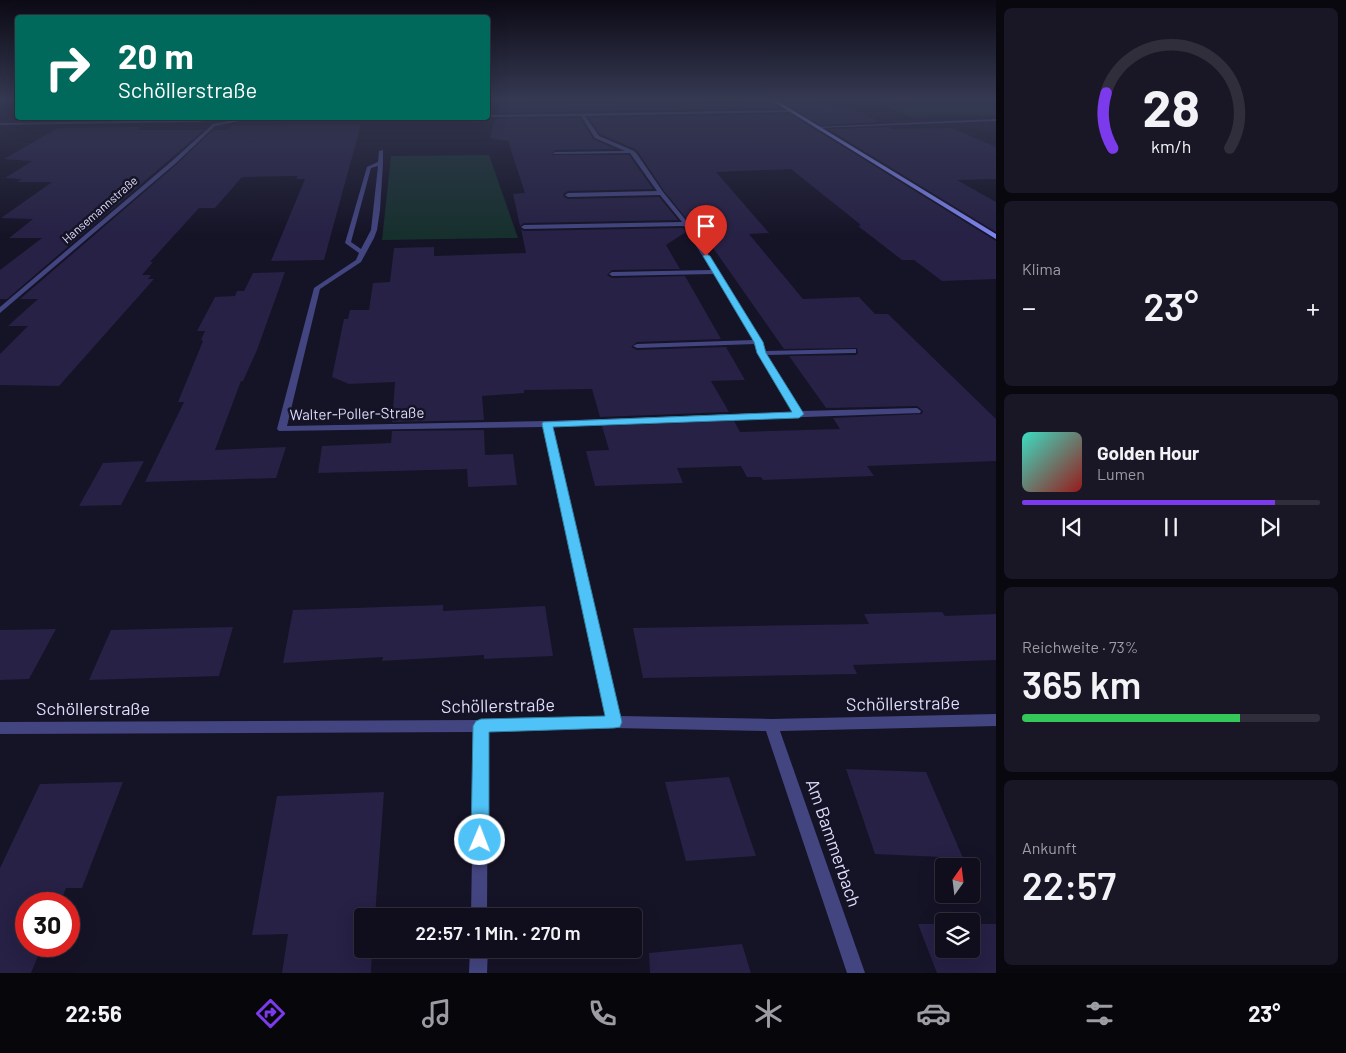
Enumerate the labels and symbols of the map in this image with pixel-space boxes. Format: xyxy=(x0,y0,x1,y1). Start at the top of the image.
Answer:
street label: Hansemannstraße xyxy=(59,173,140,246)
pin xyxy=(685,205,727,256)
street label: Walter-Poller-Straße xyxy=(289,403,424,423)
street label: Schöllerstraße xyxy=(846,691,960,715)
street label: Schöllerstraße xyxy=(441,693,555,717)
street label: Schöllerstraße xyxy=(36,697,150,719)
street label: Am Bammerbach xyxy=(802,776,866,909)
position arrow xyxy=(453,813,505,865)
north arrow xyxy=(935,858,980,902)
speed limit sign: 30 xyxy=(15,892,80,957)

